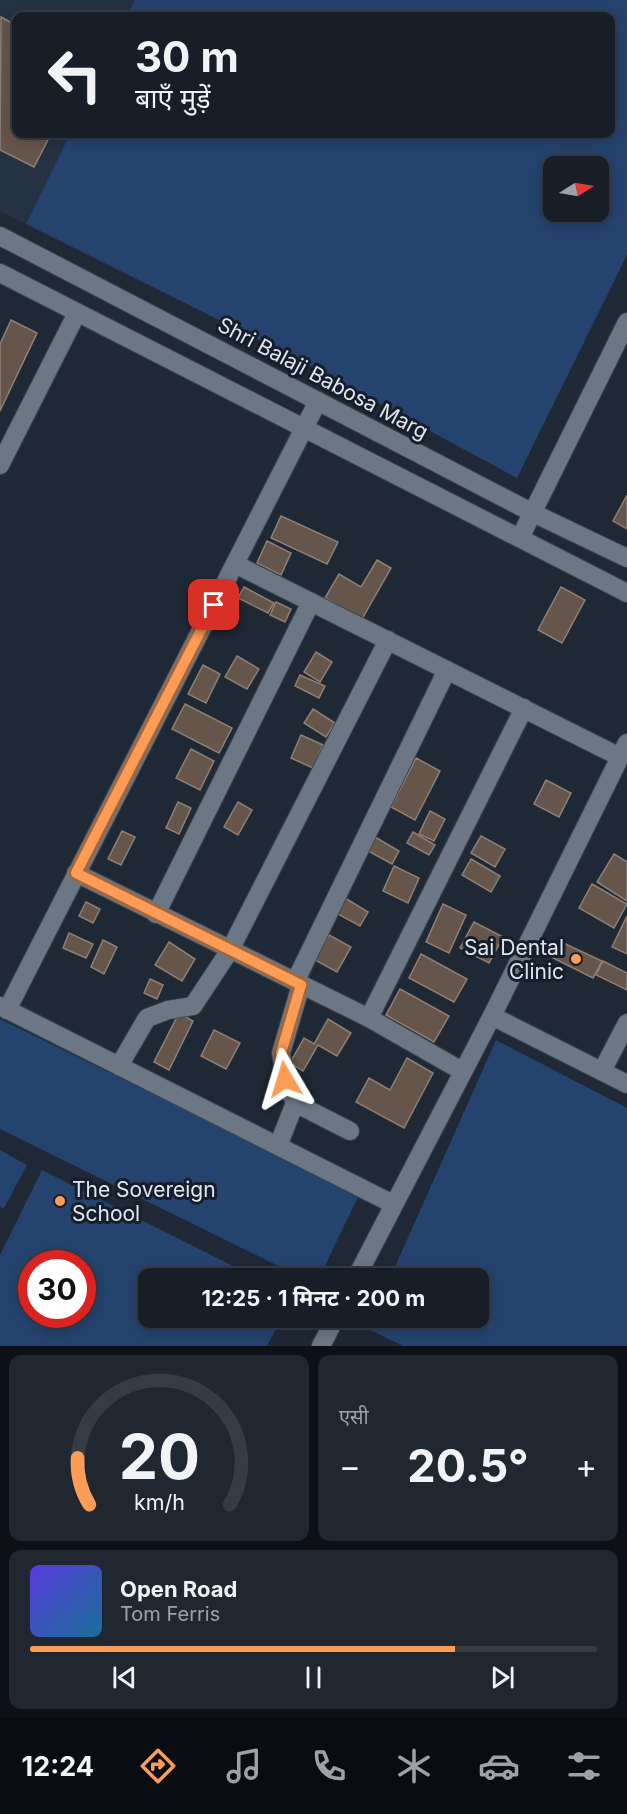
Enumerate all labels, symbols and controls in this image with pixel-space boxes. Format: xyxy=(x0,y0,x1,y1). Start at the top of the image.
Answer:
text: 30 m xyxy=(135,31,239,82)
icon: left xyxy=(36,36,114,114)
text: बाएँ मुड़ें xyxy=(135,82,211,115)
north arrow xyxy=(543,156,609,222)
map controls xyxy=(543,156,609,222)
street label: Shri Balaji Babosa Marg xyxy=(214,312,432,444)
pin xyxy=(188,579,239,630)
icon: arrive xyxy=(197,588,230,621)
place label: Sai Dental Clinic xyxy=(464,935,564,984)
marker: Sai Dental Clinic xyxy=(569,952,583,966)
position arrow xyxy=(253,1047,317,1111)
place label: The Sovereign School xyxy=(72,1177,216,1226)
marker: The Sovereign School xyxy=(53,1194,67,1208)
speed limit sign: 30 xyxy=(18,1250,96,1328)
text: 12:25 · 1 मिनट · 200 m xyxy=(202,1285,425,1311)
text: एसी xyxy=(339,1405,369,1429)
text: 20 xyxy=(118,1419,200,1494)
text: 20.5° xyxy=(407,1438,529,1493)
text: − xyxy=(339,1446,361,1486)
text: + xyxy=(575,1446,597,1486)
text: km/h xyxy=(134,1489,184,1515)
text: Open Road xyxy=(120,1576,237,1602)
text: Tom Ferris xyxy=(120,1602,220,1626)
icon: previous xyxy=(108,1661,141,1694)
icon: pause xyxy=(297,1661,330,1694)
icon: next xyxy=(486,1661,519,1694)
icon: directions xyxy=(137,1745,179,1787)
icon: music xyxy=(223,1745,265,1787)
icon: phone xyxy=(308,1745,350,1787)
icon: climate xyxy=(393,1745,435,1787)
icon: car xyxy=(478,1745,520,1787)
icon: filters xyxy=(563,1745,605,1787)
text: 12:24 xyxy=(22,1750,94,1783)

